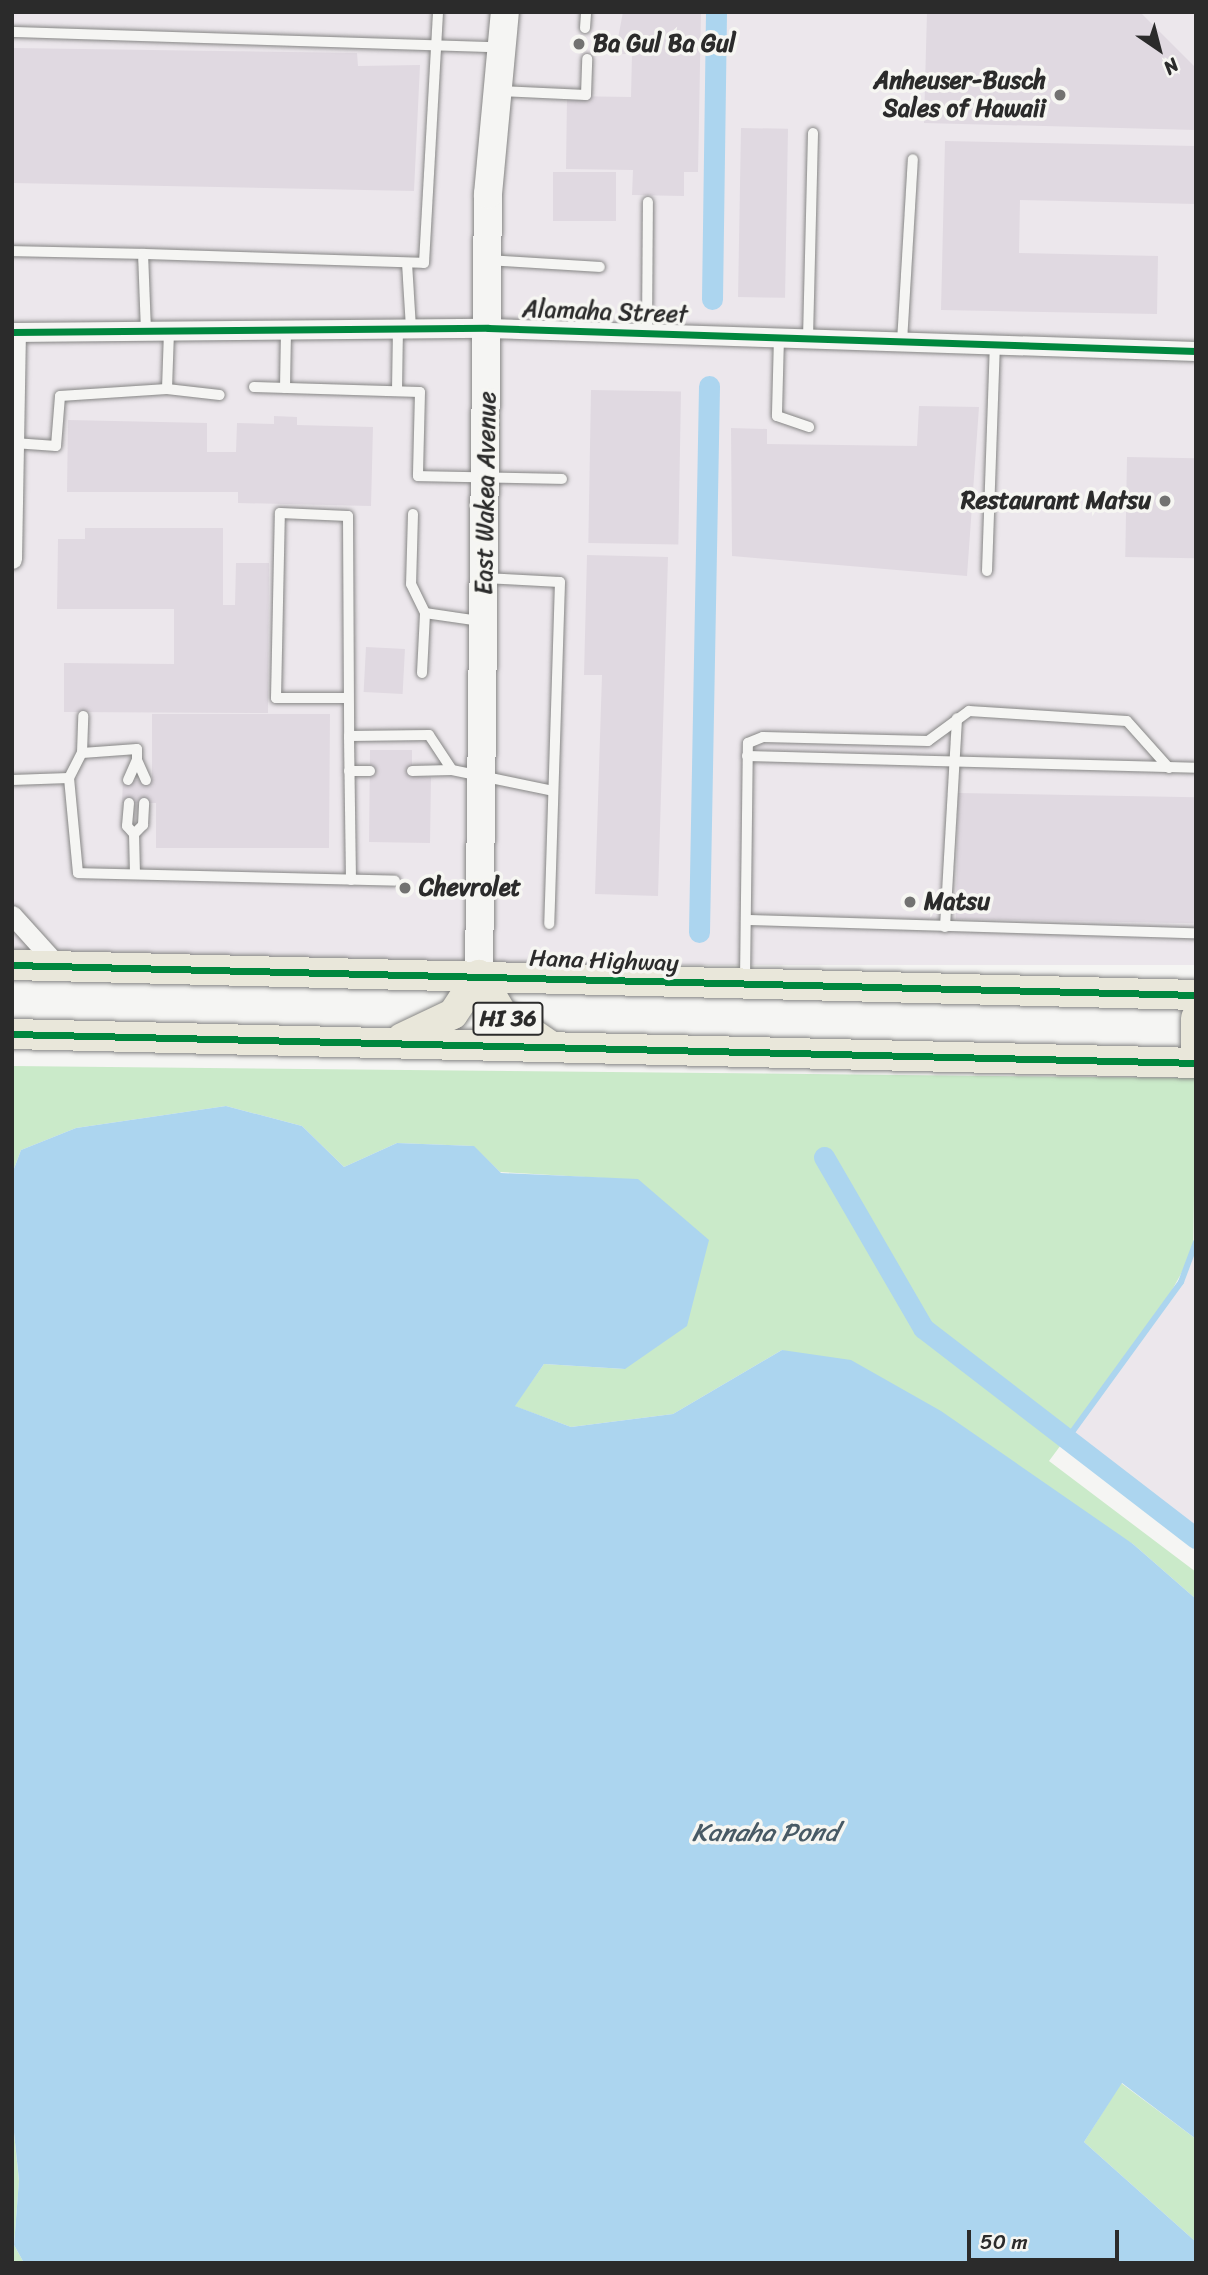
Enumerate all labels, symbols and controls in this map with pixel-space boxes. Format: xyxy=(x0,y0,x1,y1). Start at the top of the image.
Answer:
north arrow xyxy=(1124,14,1194,84)
place label: Ba Gul Ba Gul xyxy=(593,30,735,58)
marker: Ba Gul Ba Gul xyxy=(571,36,587,52)
text: N xyxy=(1156,49,1186,84)
place label: Anheuser-Busch Sales of Hawaii xyxy=(874,67,1046,123)
marker: Anheuser-Busch Sales of Hawaii xyxy=(1052,87,1068,103)
street label: Alamaha Street xyxy=(522,295,688,329)
street label: East Wakea Avenue xyxy=(470,391,502,595)
place label: Restaurant Matsu xyxy=(960,487,1151,515)
marker: Restaurant Matsu xyxy=(1157,493,1173,509)
place label: Chevrolet xyxy=(419,874,521,902)
marker: Chevrolet xyxy=(397,880,413,896)
place label: Matsu xyxy=(924,888,990,916)
marker: Matsu xyxy=(902,894,918,910)
street label: Hana Highway xyxy=(529,944,679,978)
road number: HI 36 xyxy=(471,1000,545,1038)
water label: Kanaha Pond xyxy=(692,1817,838,1849)
scale bar xyxy=(970,2216,1122,2260)
text: 50 m xyxy=(980,2223,1028,2261)

